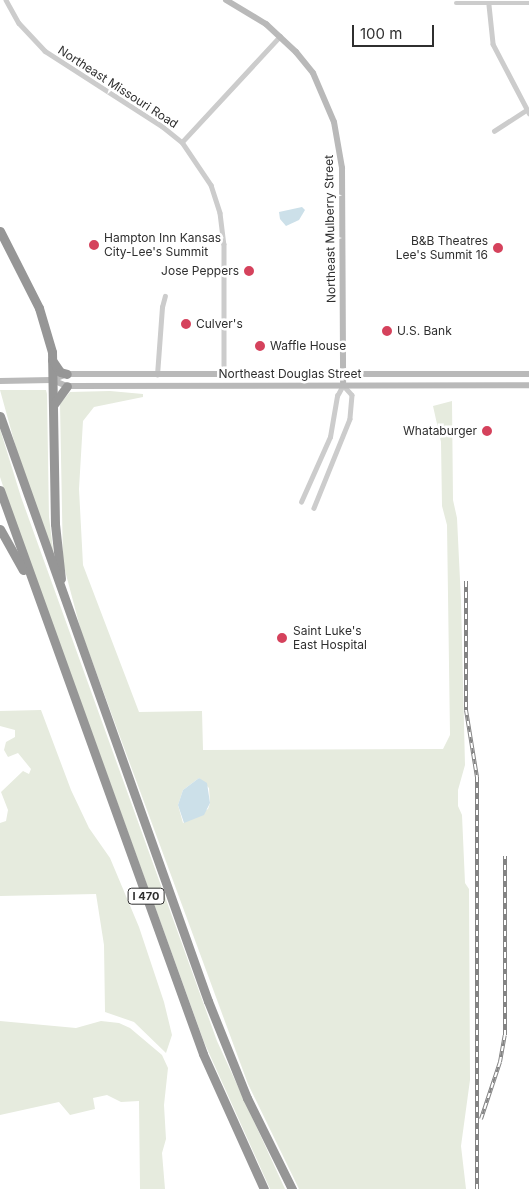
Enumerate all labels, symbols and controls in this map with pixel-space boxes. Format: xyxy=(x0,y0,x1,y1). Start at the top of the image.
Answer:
scale bar xyxy=(354,15,436,47)
text: 100 m xyxy=(360,24,402,43)
street label: Northeast Missouri Road xyxy=(55,43,181,131)
street label: Northeast Mulberry Street xyxy=(322,155,338,303)
place label: Hampton Inn Kansas City-Lee's Summit xyxy=(104,231,221,259)
place label: B&B Theatres Lee's Summit 16 xyxy=(396,234,488,262)
marker: Hampton Inn Kansas City-Lee's Summit xyxy=(88,239,100,251)
marker: B&B Theatres Lee's Summit 16 xyxy=(492,242,504,254)
place label: Jose Peppers xyxy=(161,264,239,278)
marker: Jose Peppers xyxy=(243,265,255,277)
place label: Culver's xyxy=(196,317,243,331)
marker: Culver's xyxy=(180,318,192,330)
place label: U.S. Bank xyxy=(397,324,452,338)
marker: U.S. Bank xyxy=(381,325,393,337)
place label: Waffle House xyxy=(270,339,346,353)
marker: Waffle House xyxy=(254,340,266,352)
street label: Northeast Douglas Street xyxy=(219,367,361,381)
place label: Whataburger xyxy=(403,424,477,438)
marker: Whataburger xyxy=(481,425,493,437)
place label: Saint Luke's East Hospital xyxy=(293,624,367,652)
marker: Saint Luke's East Hospital xyxy=(275,631,289,645)
road number: I 470 xyxy=(127,888,165,904)

